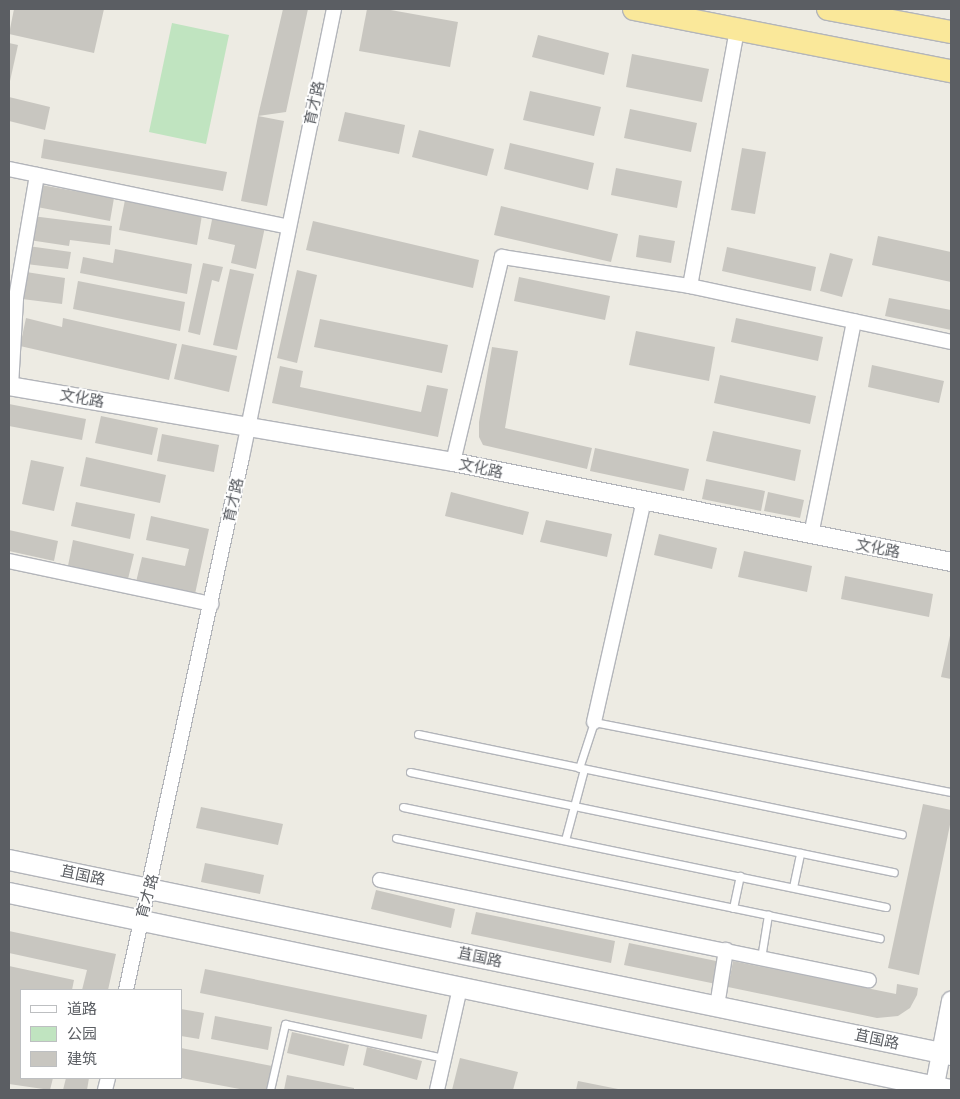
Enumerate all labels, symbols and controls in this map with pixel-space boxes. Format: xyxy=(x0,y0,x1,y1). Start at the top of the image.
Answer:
street label: 育才路 xyxy=(301,79,327,127)
street label: 文化路 xyxy=(58,385,106,411)
street label: 文化路 xyxy=(457,455,505,481)
street label: 育才路 xyxy=(220,476,246,524)
street label: 文化路 xyxy=(854,535,902,561)
street label: 苴国路 xyxy=(59,862,107,888)
street label: 育才路 xyxy=(132,872,162,920)
street label: 苴国路 xyxy=(456,944,504,970)
legend xyxy=(20,989,182,1079)
text: 道路 xyxy=(67,998,97,1019)
text: 公园 xyxy=(67,1023,97,1044)
street label: 苴国路 xyxy=(853,1026,901,1052)
text: 建筑 xyxy=(67,1048,97,1069)

